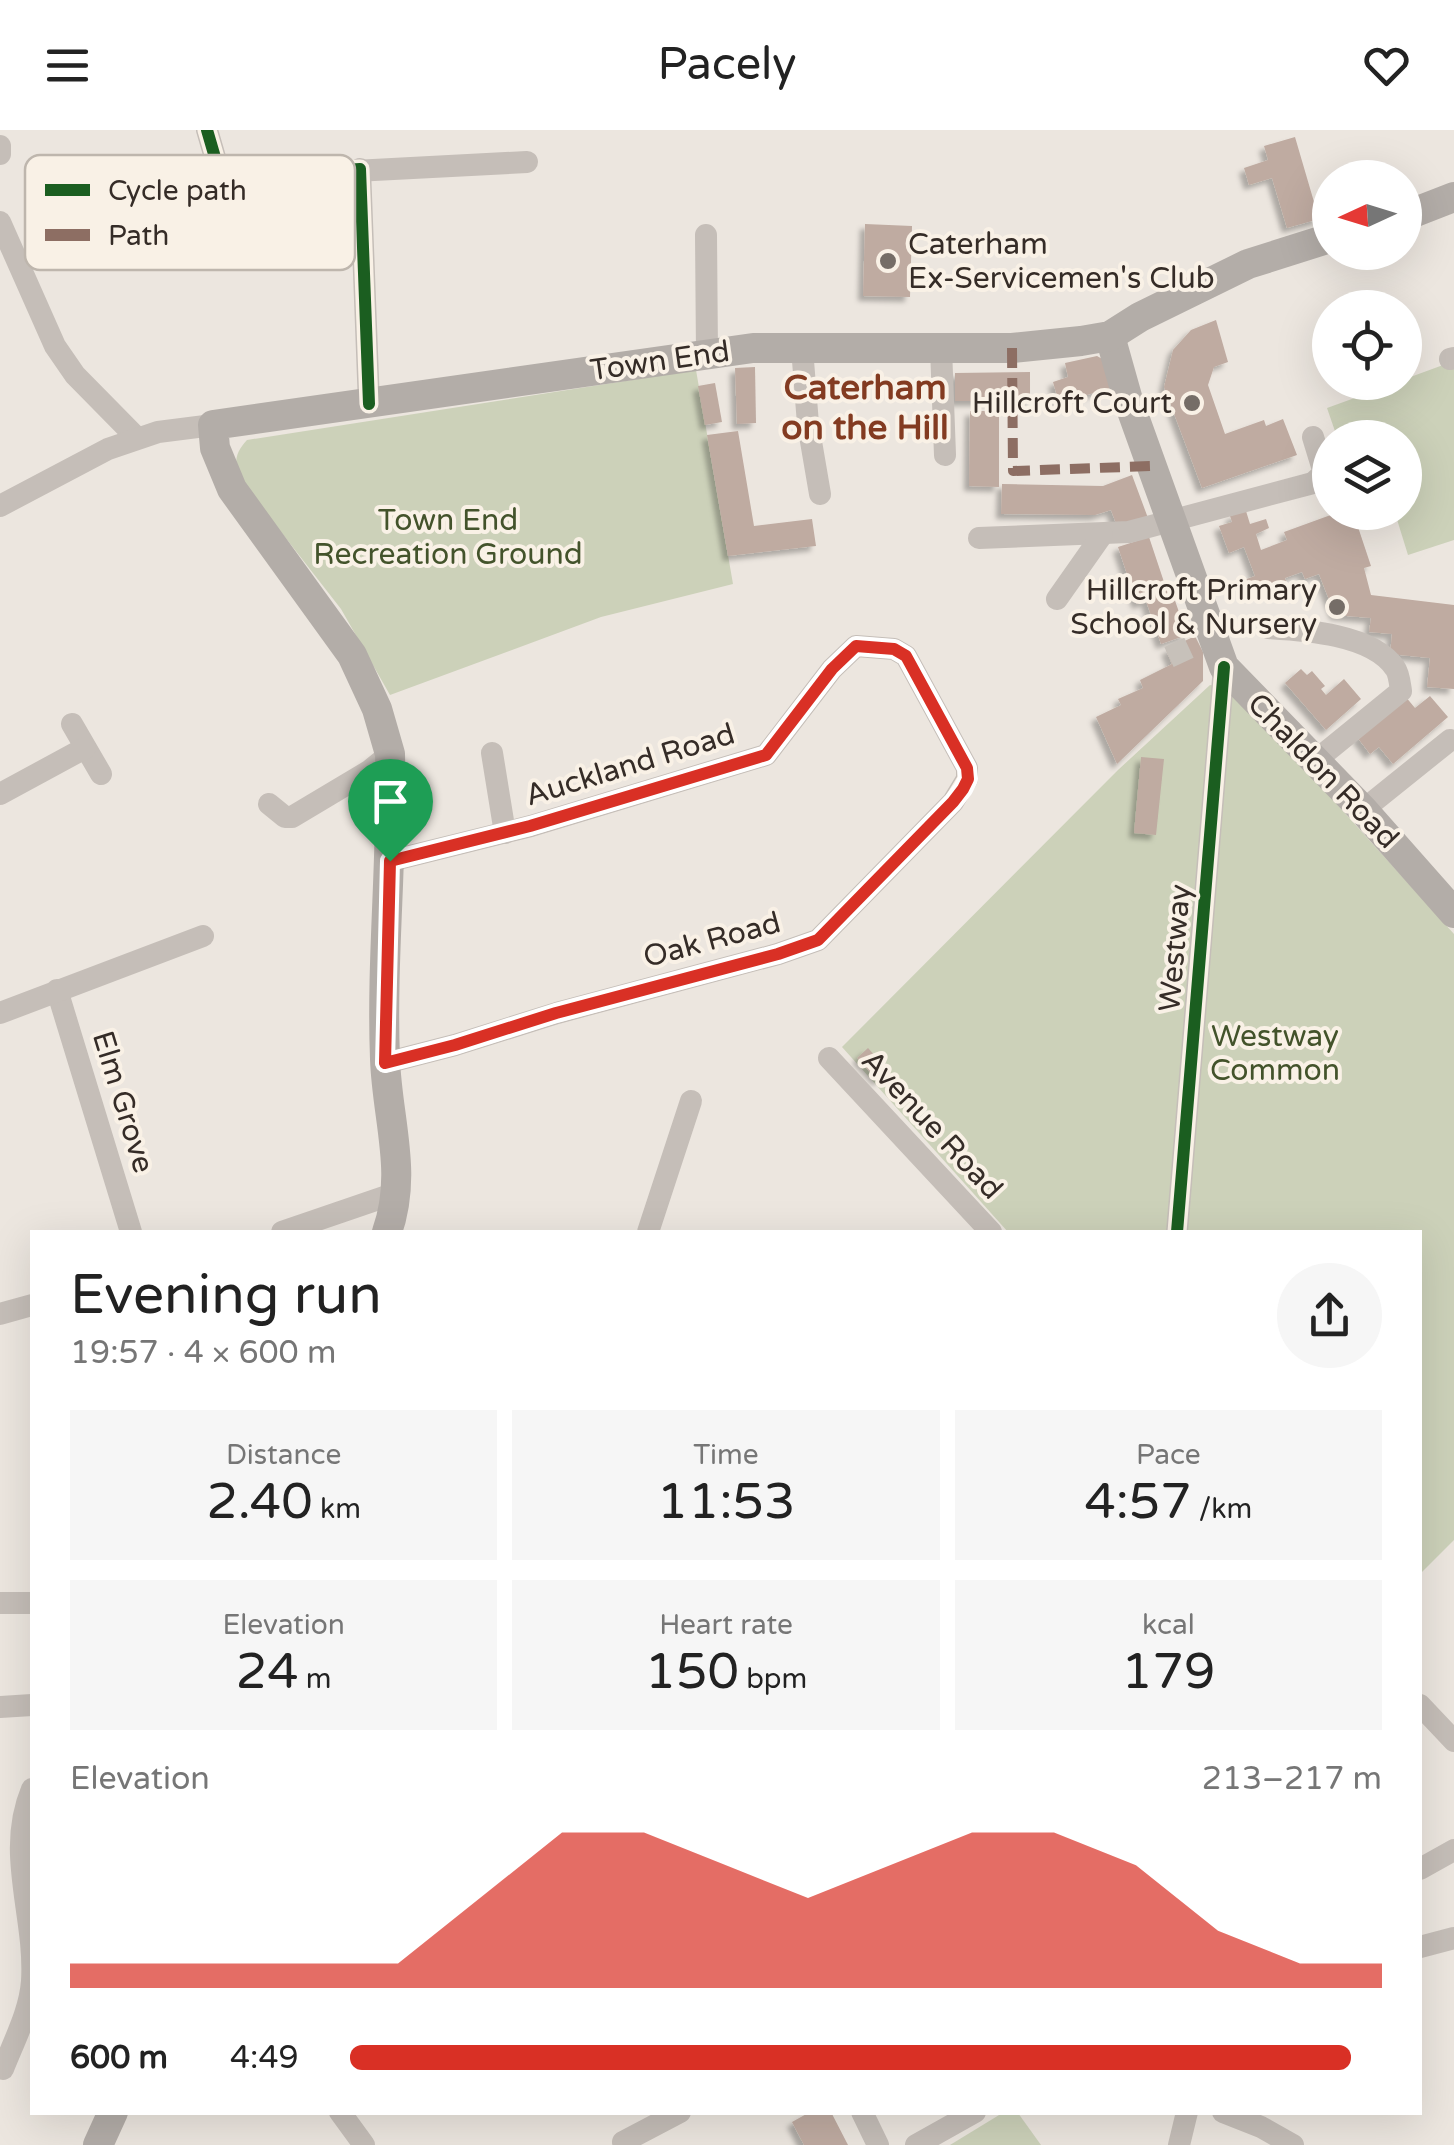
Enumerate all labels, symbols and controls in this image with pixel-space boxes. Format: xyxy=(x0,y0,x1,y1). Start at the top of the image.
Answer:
icon: menu xyxy=(40,38,95,93)
text: Pacely xyxy=(657,38,797,92)
icon: heart xyxy=(1359,38,1414,93)
legend xyxy=(25,155,355,270)
north arrow xyxy=(1312,160,1422,270)
map controls xyxy=(1312,160,1422,530)
text: Cycle path xyxy=(108,174,247,208)
text: Path xyxy=(108,219,169,253)
place label: Caterham Ex-Servicemen's Club xyxy=(908,226,1215,297)
marker: Caterham Ex-Servicemen's Club xyxy=(877,250,899,272)
button: locate xyxy=(1312,290,1422,400)
street label: Town End xyxy=(588,333,732,389)
district label: Caterham on the Hill xyxy=(781,367,949,449)
place label: Hillcroft Court xyxy=(972,385,1172,422)
marker: Hillcroft Court xyxy=(1181,392,1203,414)
button: layers xyxy=(1312,420,1422,530)
park label: Town End Recreation Ground xyxy=(313,502,583,573)
place label: Hillcroft Primary School & Nursery xyxy=(1070,572,1317,643)
marker: Hillcroft Primary School & Nursery xyxy=(1326,596,1348,618)
street label: Chaldon Road xyxy=(1239,685,1407,857)
street label: Auckland Road xyxy=(521,716,739,814)
pin xyxy=(348,759,433,862)
icon: arrive xyxy=(363,774,418,829)
street label: Westway xyxy=(1151,883,1199,1013)
street label: Oak Road xyxy=(639,904,785,976)
park label: Westway Common xyxy=(1210,1018,1340,1089)
street label: Elm Grove xyxy=(84,1027,162,1177)
street label: Avenue Road xyxy=(853,1043,1011,1207)
text: Evening run xyxy=(70,1263,382,1329)
button: share xyxy=(1277,1263,1382,1368)
text: 19:57 · 4 × 600 m xyxy=(70,1334,336,1372)
text: Distance xyxy=(226,1438,341,1472)
text: Time xyxy=(693,1438,759,1472)
text: Pace xyxy=(1136,1438,1201,1472)
text: 2.40 xyxy=(206,1472,313,1532)
text: 11:53 xyxy=(657,1472,795,1532)
text: 4:57 xyxy=(1084,1472,1192,1532)
text: km xyxy=(313,1492,361,1526)
text: /km xyxy=(1192,1492,1252,1526)
text: Elevation xyxy=(222,1608,345,1642)
text: Heart rate xyxy=(659,1608,793,1642)
text: kcal xyxy=(1142,1608,1195,1642)
text: 24 xyxy=(236,1642,299,1702)
text: 150 xyxy=(645,1642,739,1702)
text: 179 xyxy=(1121,1642,1215,1702)
text: m xyxy=(299,1662,332,1696)
text: bpm xyxy=(739,1662,807,1696)
text: Elevation xyxy=(70,1760,210,1798)
text: 213–217 m xyxy=(1202,1760,1382,1798)
text: 600 m xyxy=(70,2039,168,2077)
text: 4:49 xyxy=(230,2039,299,2077)

